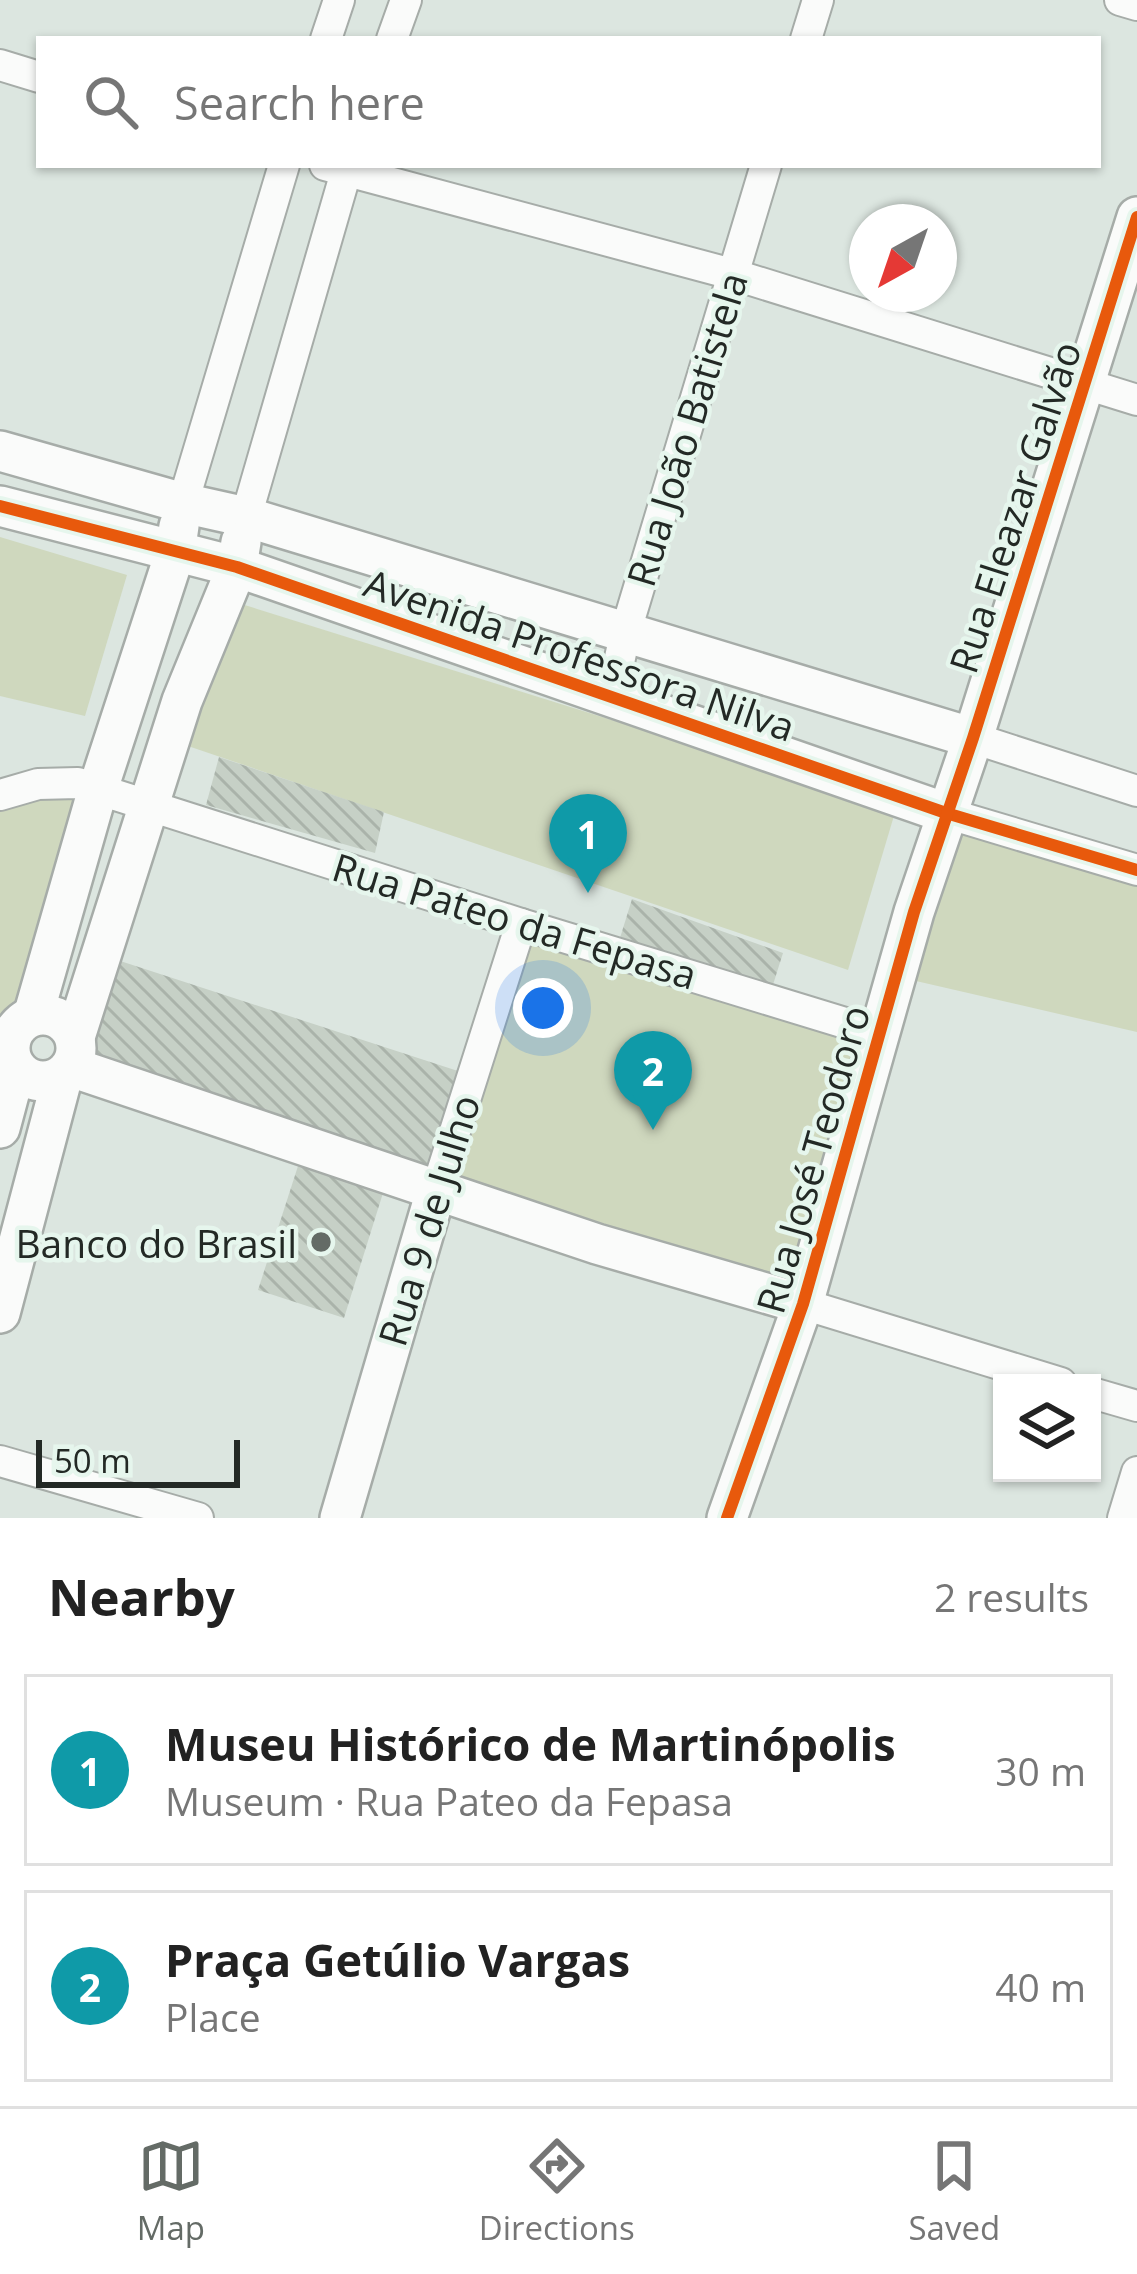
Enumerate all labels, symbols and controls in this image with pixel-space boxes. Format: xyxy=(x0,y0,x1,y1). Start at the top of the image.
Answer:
search box xyxy=(36,36,1101,168)
icon: search xyxy=(78,69,144,135)
text: Search here xyxy=(174,72,425,133)
north arrow xyxy=(849,204,957,312)
street label: Rua João Batistela xyxy=(613,266,759,592)
street label: Rua Eleazar Galvão xyxy=(935,335,1093,679)
street label: Avenida Professora Nilva xyxy=(358,555,802,753)
pin: 1 xyxy=(549,794,627,893)
street label: Rua Pateo da Fepasa xyxy=(327,839,703,1001)
your location xyxy=(513,978,573,1038)
street label: Rua José Teodoro xyxy=(743,999,881,1319)
pin: 2 xyxy=(614,1031,692,1130)
street label: Rua 9 de Julho xyxy=(365,1088,491,1352)
place label: Banco do Brasil xyxy=(15,1216,297,1269)
marker: Banco do Brasil xyxy=(308,1229,334,1255)
map controls xyxy=(993,1374,1101,1482)
button: layers xyxy=(993,1374,1101,1482)
scale bar xyxy=(36,1434,240,1487)
text: 50 m xyxy=(54,1438,131,1483)
text: Nearby xyxy=(48,1561,235,1631)
text: 2 results xyxy=(934,1570,1089,1623)
text: Museu Histórico de Martinópolis xyxy=(165,1713,896,1774)
text: 1 xyxy=(79,1744,101,1797)
text: 30 m xyxy=(995,1744,1086,1797)
text: Museum · Rua Pateo da Fepasa xyxy=(165,1774,733,1827)
text: Praça Getúlio Vargas xyxy=(165,1929,630,1990)
text: 2 xyxy=(79,1960,101,2013)
text: 40 m xyxy=(995,1960,1086,2013)
text: Place xyxy=(165,1990,261,2043)
tab: Map xyxy=(137,2133,205,2250)
tab: Directions xyxy=(479,2133,635,2250)
tab: Saved xyxy=(908,2133,1000,2250)

